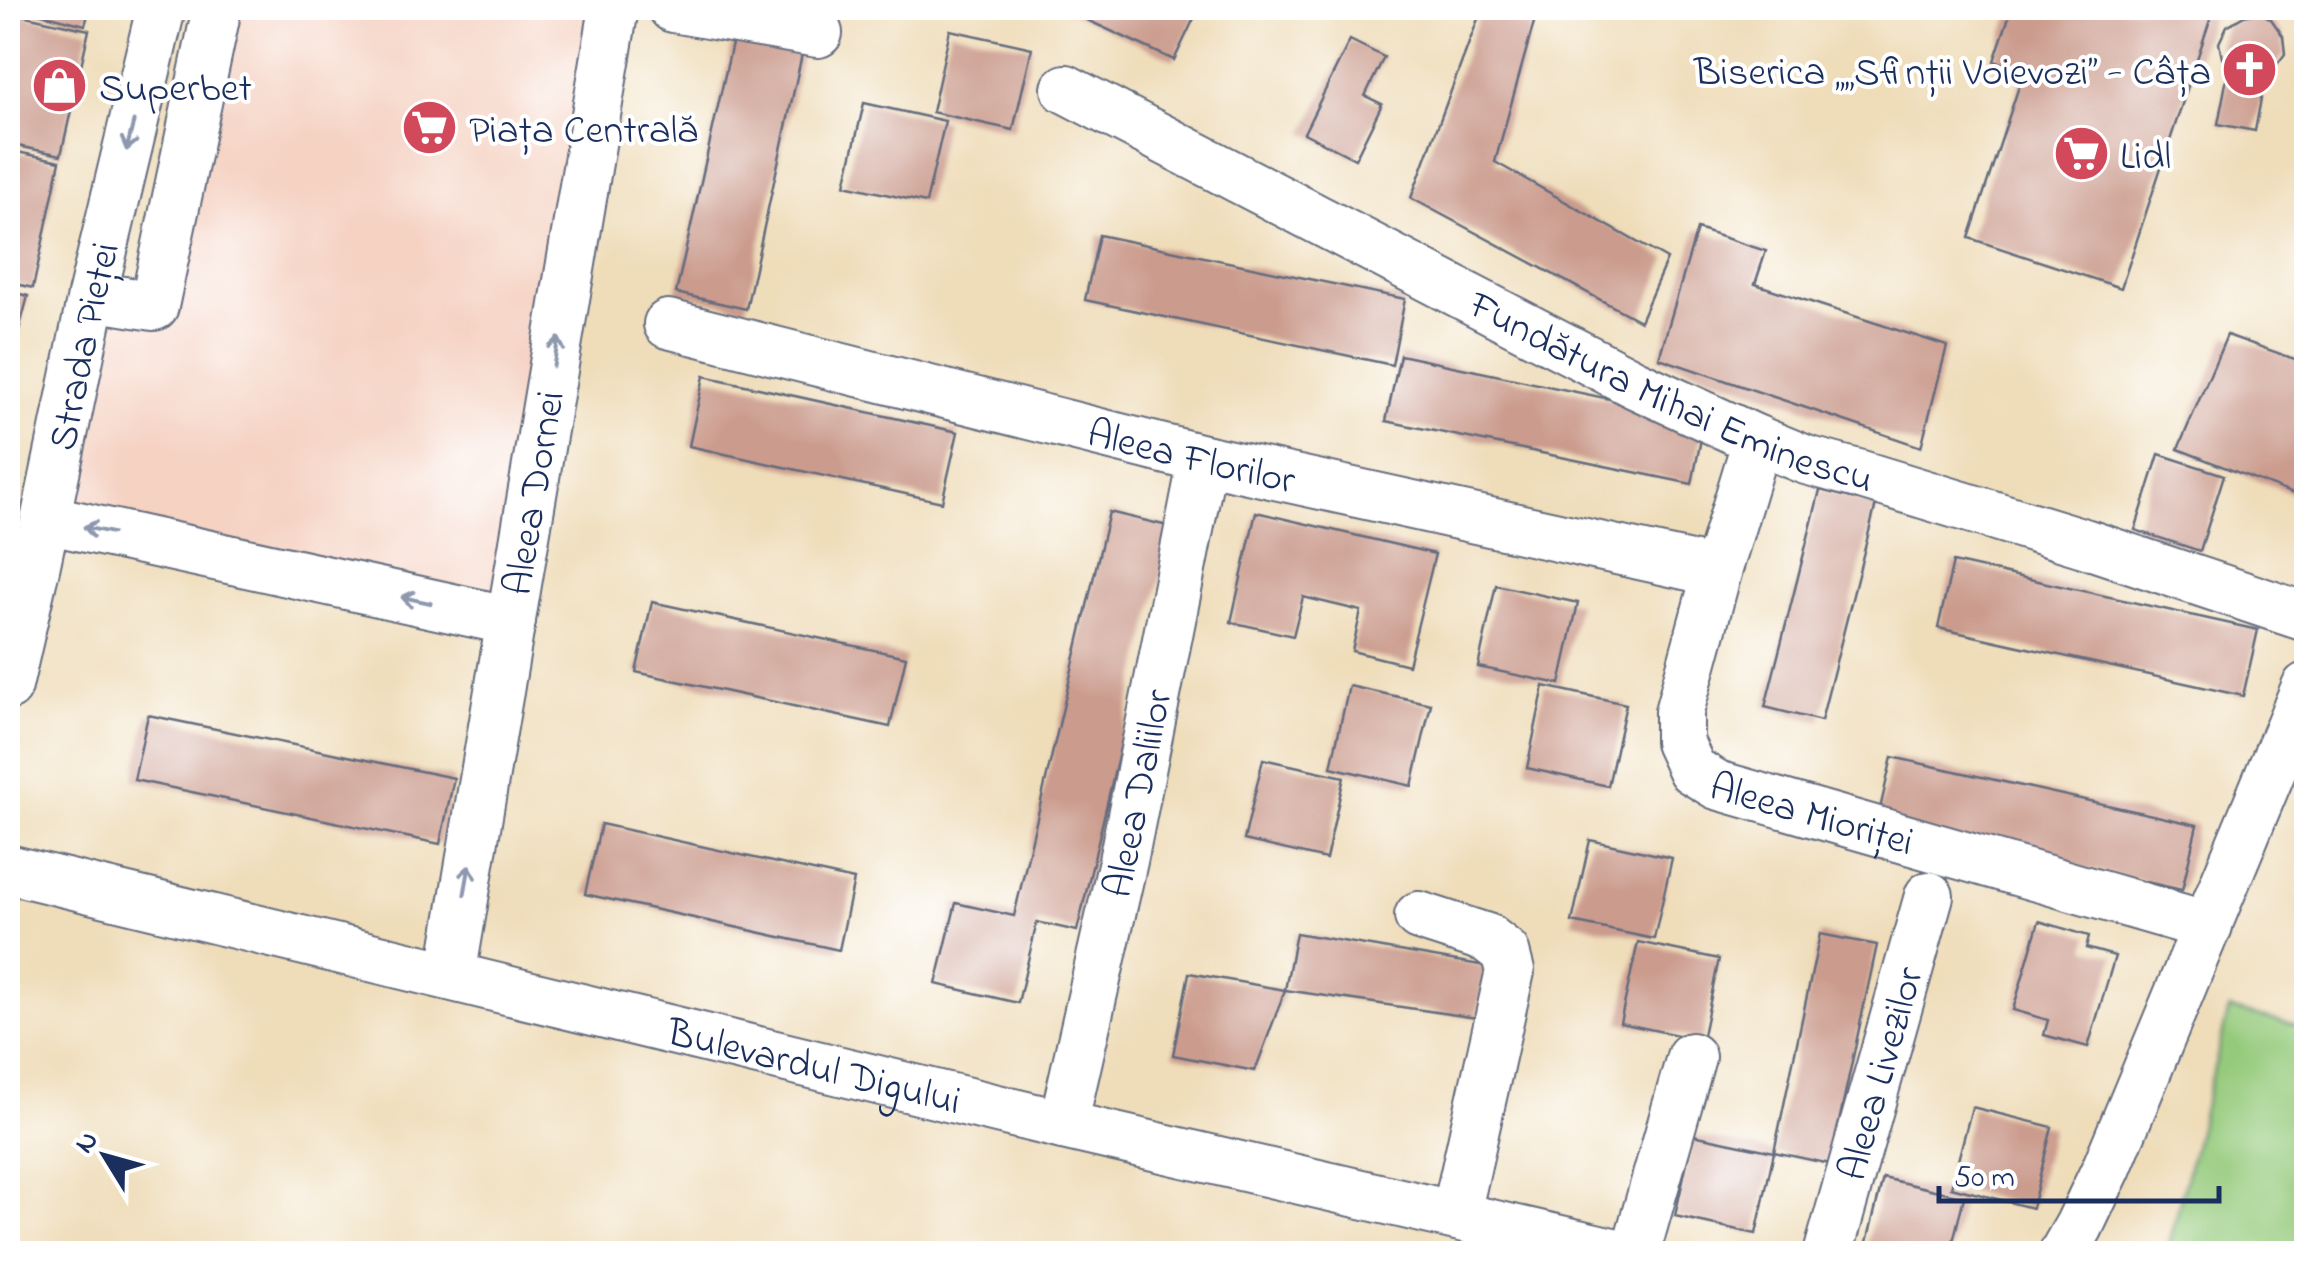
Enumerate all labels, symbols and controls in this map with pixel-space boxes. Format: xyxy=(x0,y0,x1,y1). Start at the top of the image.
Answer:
church icon: Biserica „„Sfinții Voievozi” - Câța xyxy=(2220,40,2280,100)
place label: Biserica „„Sfinții Voievozi” - Câța xyxy=(1693,45,2211,104)
shop icon: Superbet xyxy=(30,56,90,116)
place label: Superbet xyxy=(99,61,252,120)
supermarket icon: Piața Centrală xyxy=(400,98,460,158)
place label: Piața Centrală xyxy=(469,103,698,162)
one-way arrow xyxy=(120,119,138,151)
supermarket icon: Lidl xyxy=(2051,124,2111,184)
place label: Lidl xyxy=(2120,129,2171,188)
street label: Strada Pieței xyxy=(35,237,138,456)
street label: Fundătura Mihai Eminescu xyxy=(1457,277,1880,511)
one-way arrow xyxy=(547,337,566,369)
street label: Aleea Dornei xyxy=(491,387,583,600)
street label: Aleea Florilor xyxy=(1081,406,1301,513)
one-way arrow xyxy=(83,520,115,539)
one-way arrow xyxy=(401,590,433,608)
street label: Aleea Daliilor xyxy=(1091,684,1191,904)
street label: Aleea Mioriței xyxy=(1702,759,1920,874)
one-way arrow xyxy=(458,864,477,897)
street label: Aleea Livezilor xyxy=(1825,960,1942,1188)
street label: Bulevardul Digului xyxy=(660,1005,966,1133)
north arrow xyxy=(55,1106,155,1206)
text: N xyxy=(66,1123,110,1163)
scale bar xyxy=(1939,1141,2219,1203)
text: 50 m xyxy=(1954,1157,2015,1201)

